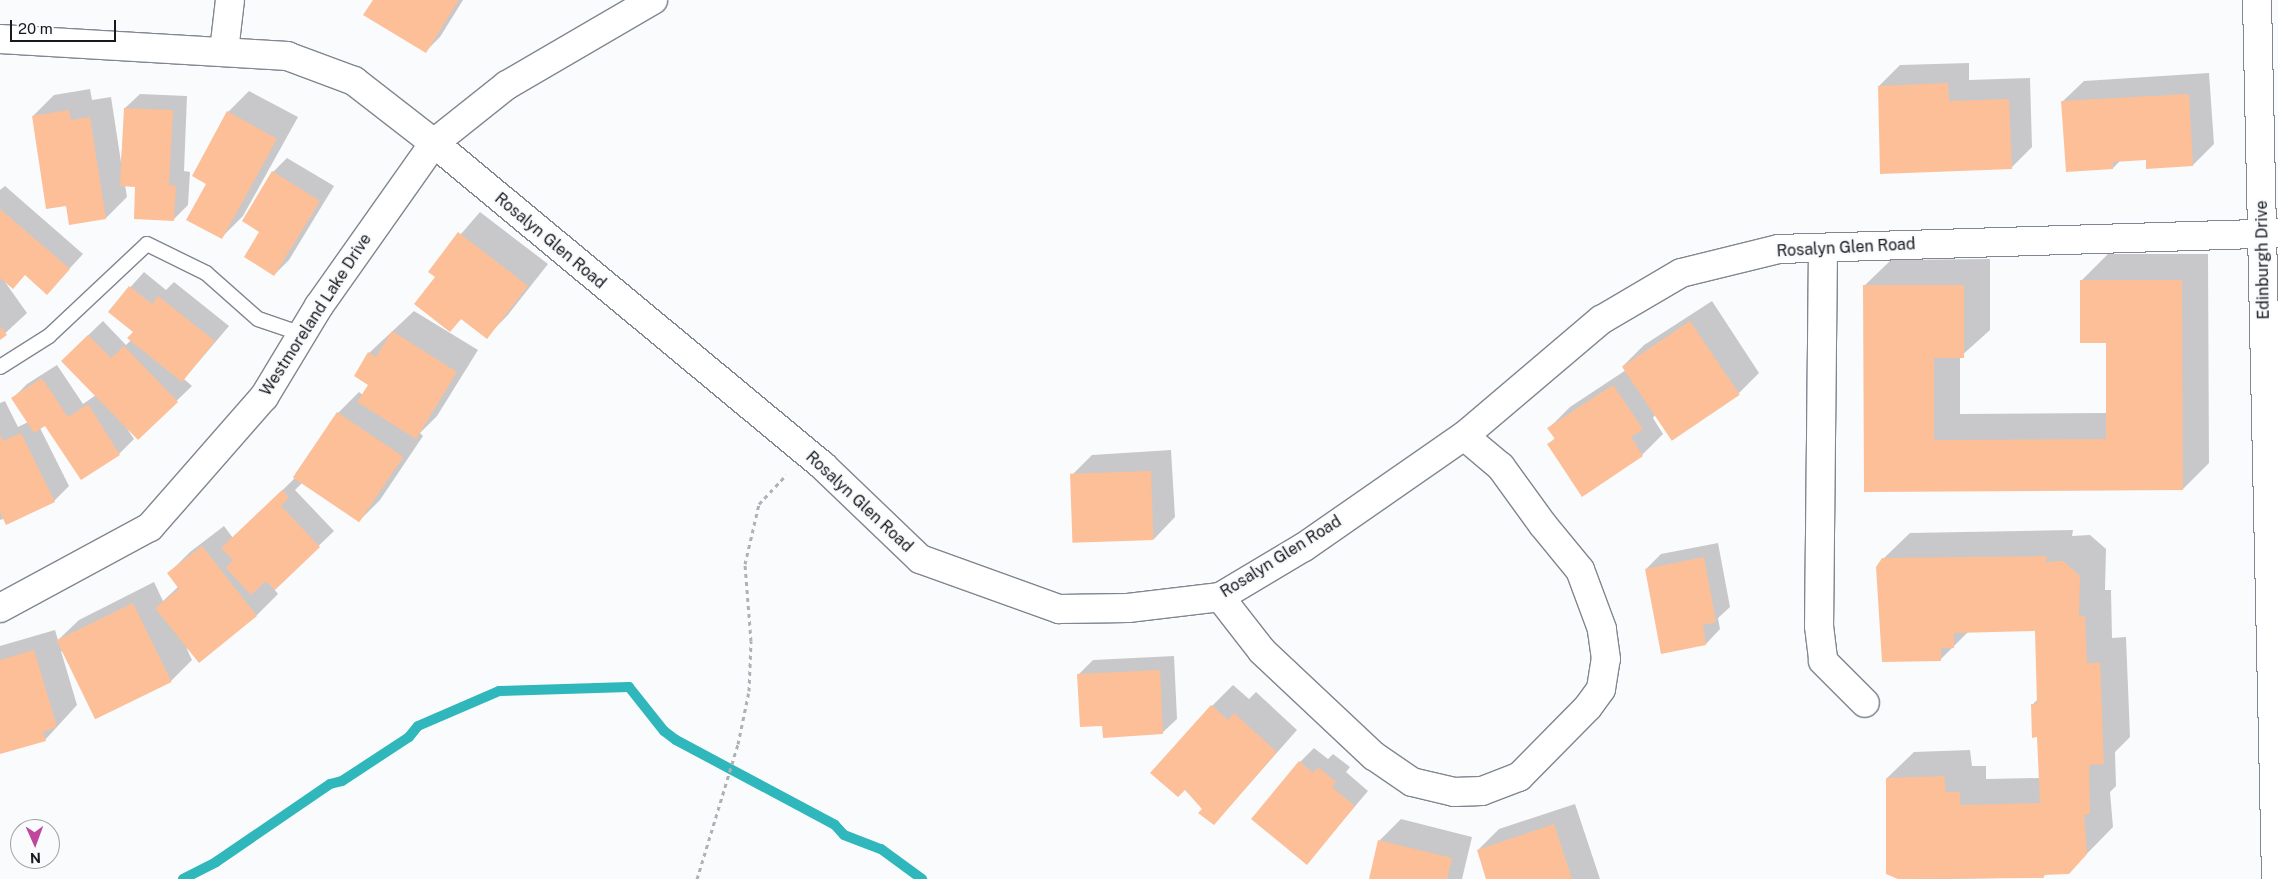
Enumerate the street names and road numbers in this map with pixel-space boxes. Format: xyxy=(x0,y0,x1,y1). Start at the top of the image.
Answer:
street label: Rosalyn Glen Road xyxy=(491,189,609,293)
street label: Edinburgh Drive xyxy=(2252,200,2274,320)
street label: Westmoreland Lake Drive xyxy=(256,230,376,400)
street label: Rosalyn Glen Road xyxy=(1776,235,1916,261)
street label: Rosalyn Glen Road xyxy=(802,448,916,556)
street label: Rosalyn Glen Road xyxy=(1217,512,1345,602)

